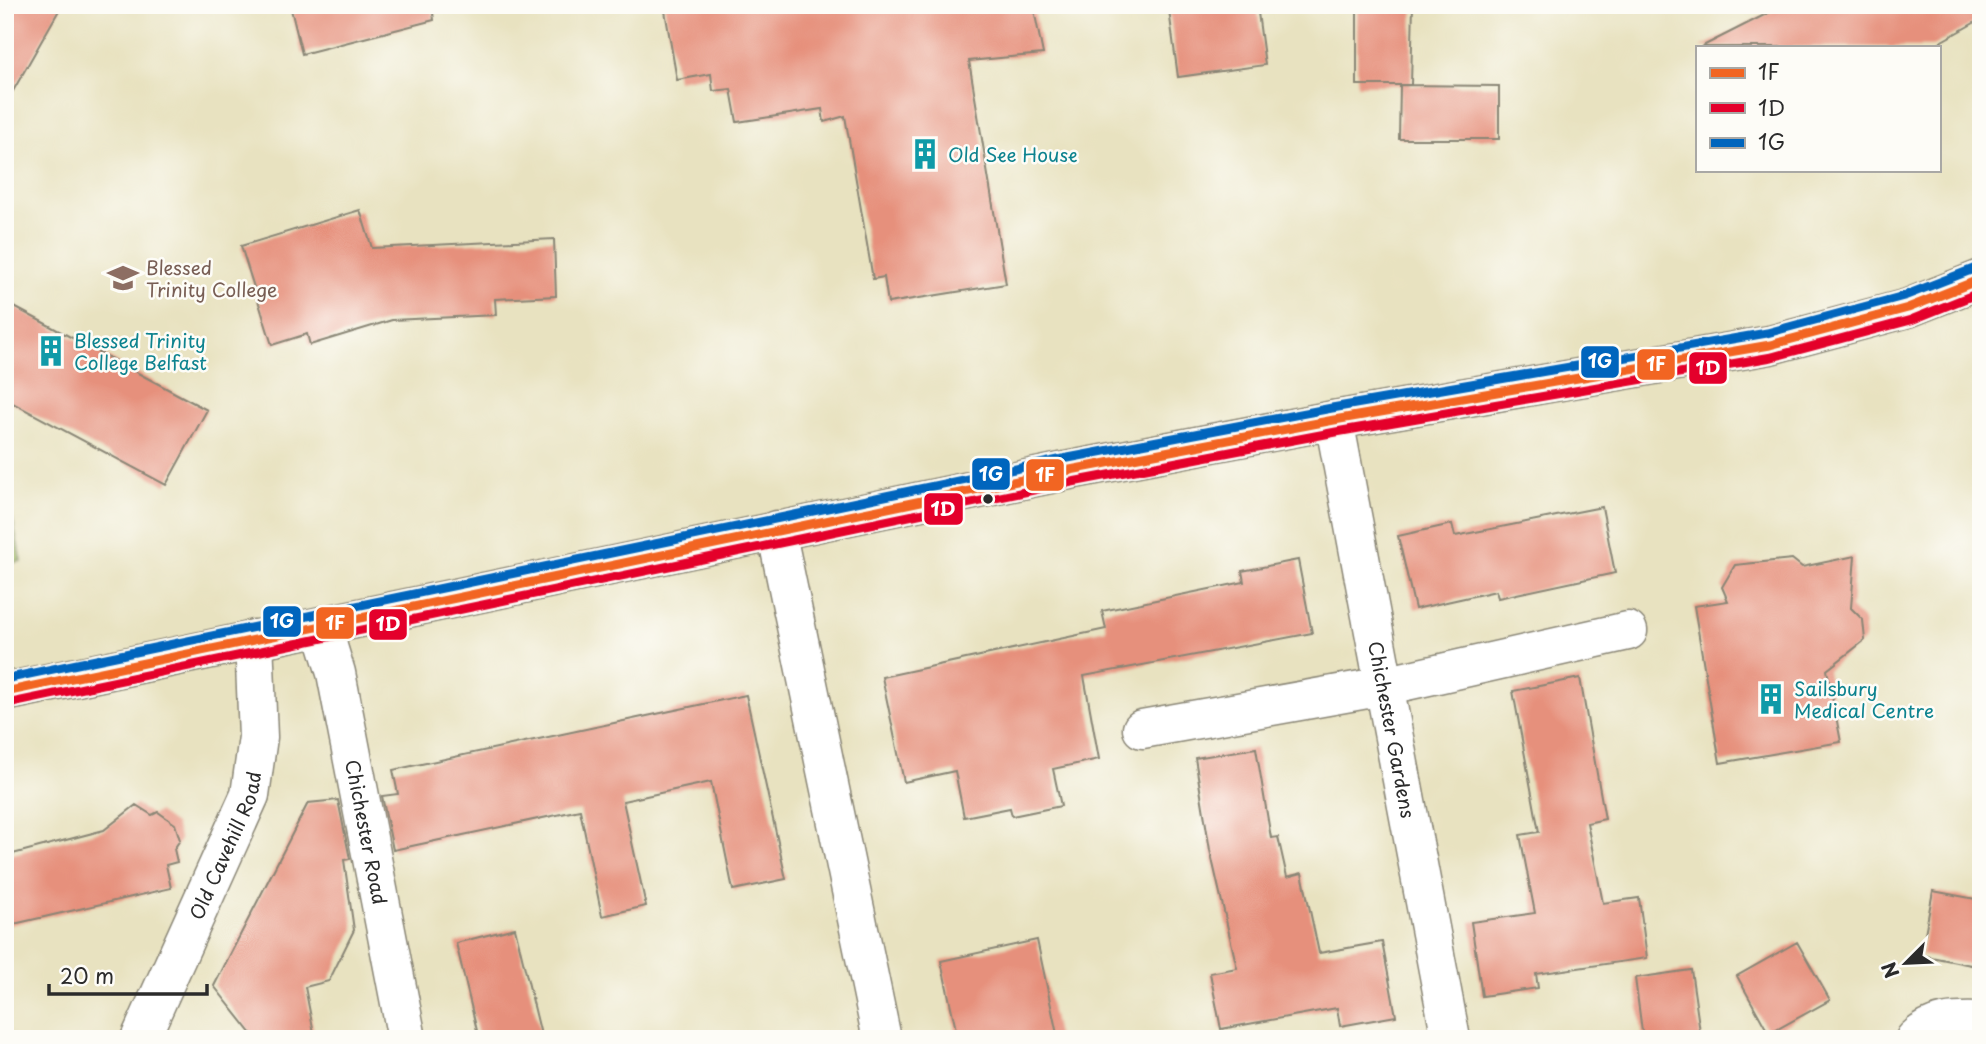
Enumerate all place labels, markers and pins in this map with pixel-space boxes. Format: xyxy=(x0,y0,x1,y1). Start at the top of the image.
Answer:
building icon: Old See House xyxy=(908,137,942,171)
place label: Old See House xyxy=(948,140,1078,168)
place label: Blessed Trinity College xyxy=(146,253,277,303)
school or university icon: Blessed Trinity College xyxy=(106,261,140,295)
place label: Blessed Trinity College Belfast xyxy=(74,326,207,376)
building icon: Blessed Trinity College Belfast xyxy=(34,334,68,368)
unlabelled marker xyxy=(981,492,995,506)
place label: Sailsbury Medical Centre xyxy=(1794,674,1934,724)
building icon: Sailsbury Medical Centre xyxy=(1754,682,1788,716)

